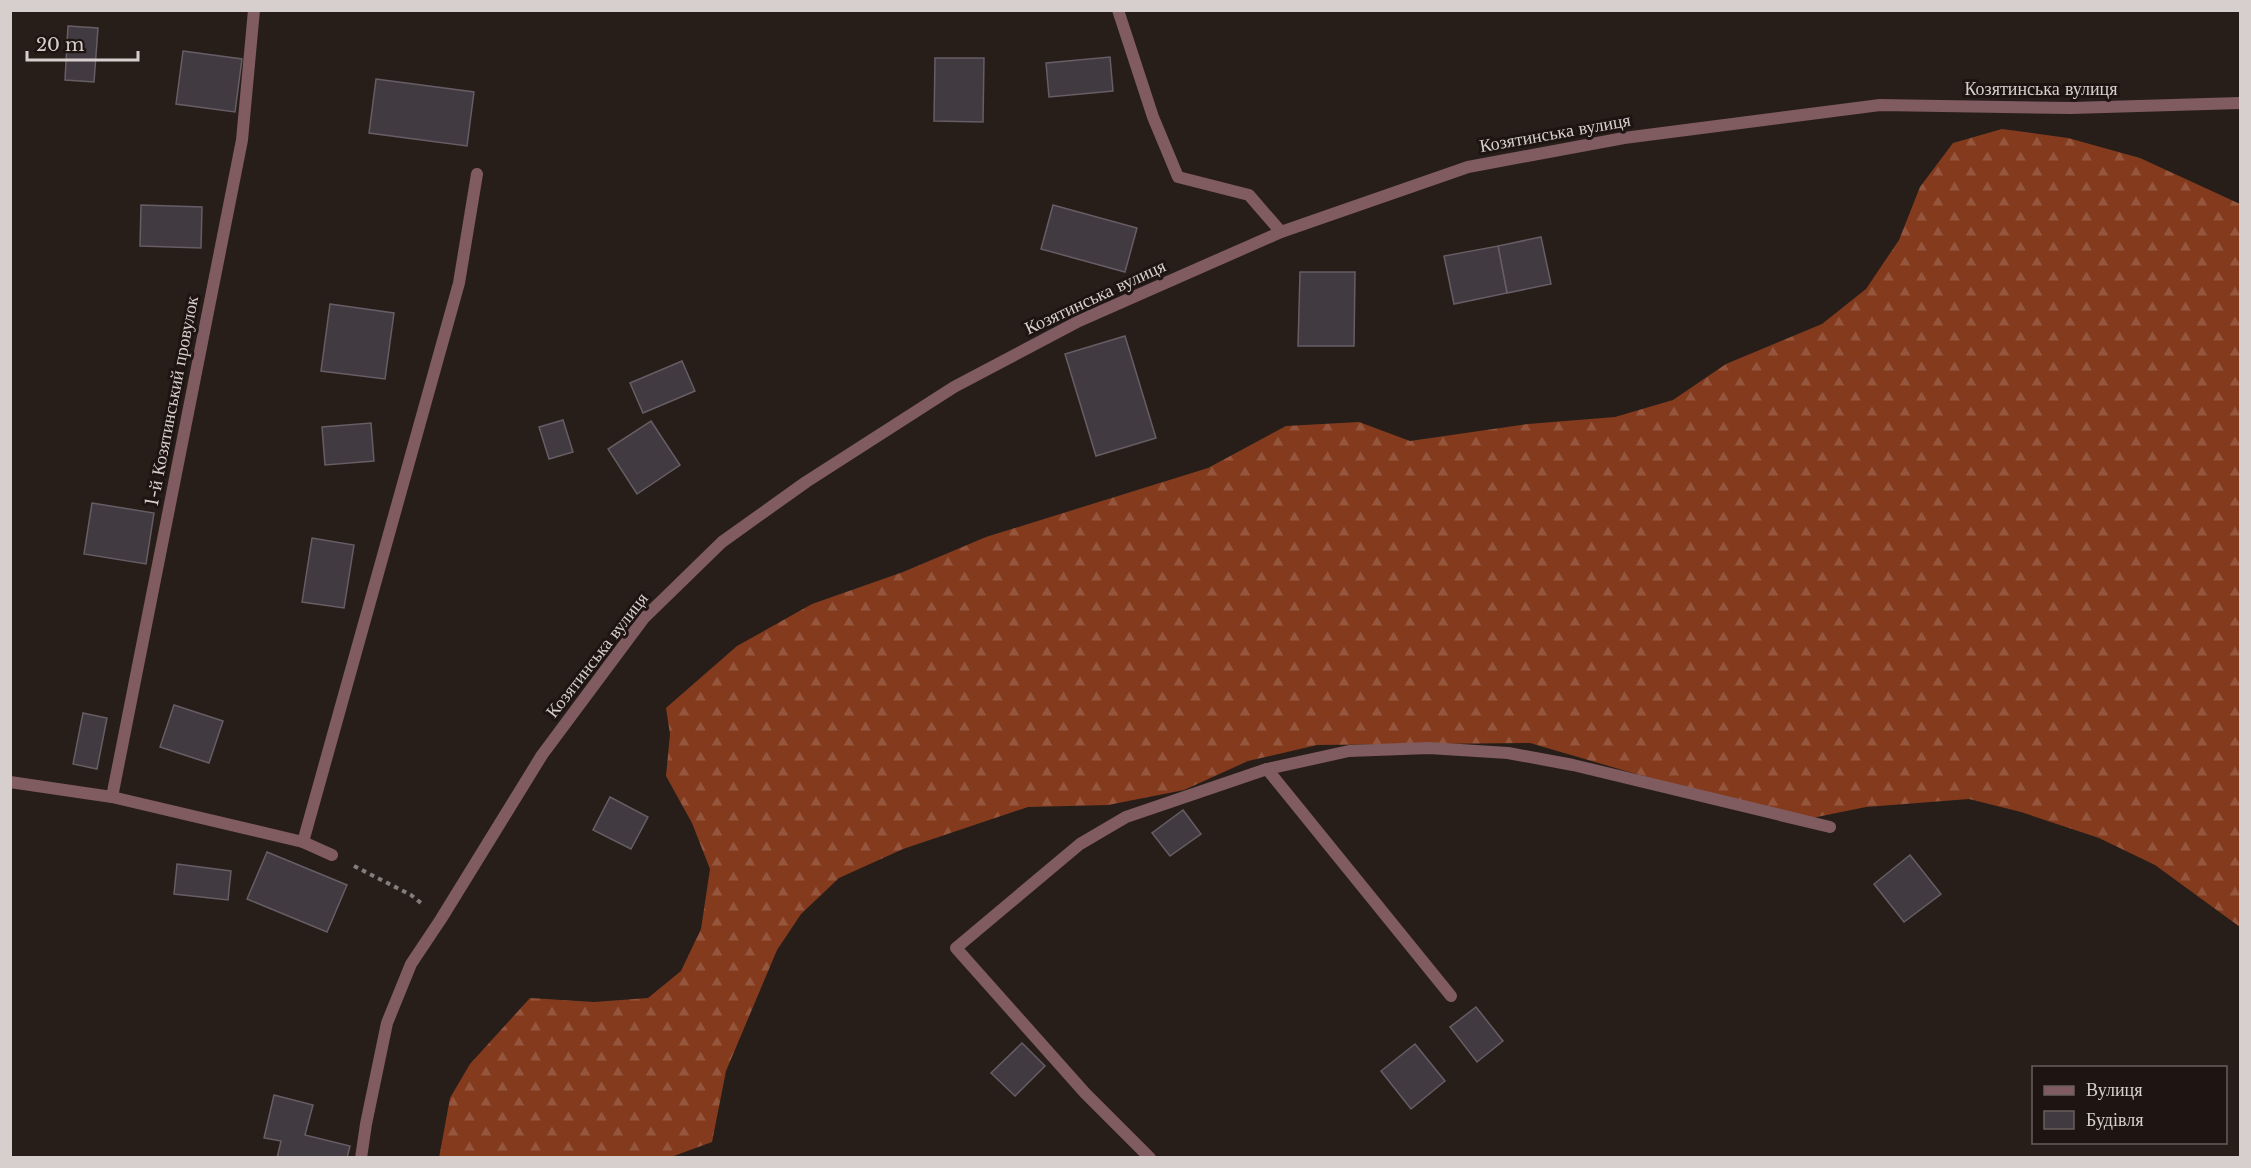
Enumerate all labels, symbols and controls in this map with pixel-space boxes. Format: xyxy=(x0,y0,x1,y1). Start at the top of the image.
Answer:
scale bar xyxy=(27,24,138,62)
text: 20 m xyxy=(36,34,84,56)
street label: Козятинська вулиця xyxy=(1964,78,2118,100)
street label: Козятинська вулиця xyxy=(1478,109,1632,157)
street label: Козятинська вулиця xyxy=(1021,255,1169,339)
street label: 1-й Козятинський провулок xyxy=(141,294,203,508)
street label: Козятинська вулиця xyxy=(541,588,653,722)
legend xyxy=(2032,1066,2227,1144)
text: Вулиця xyxy=(2086,1079,2143,1101)
text: Будівля xyxy=(2086,1109,2143,1131)

